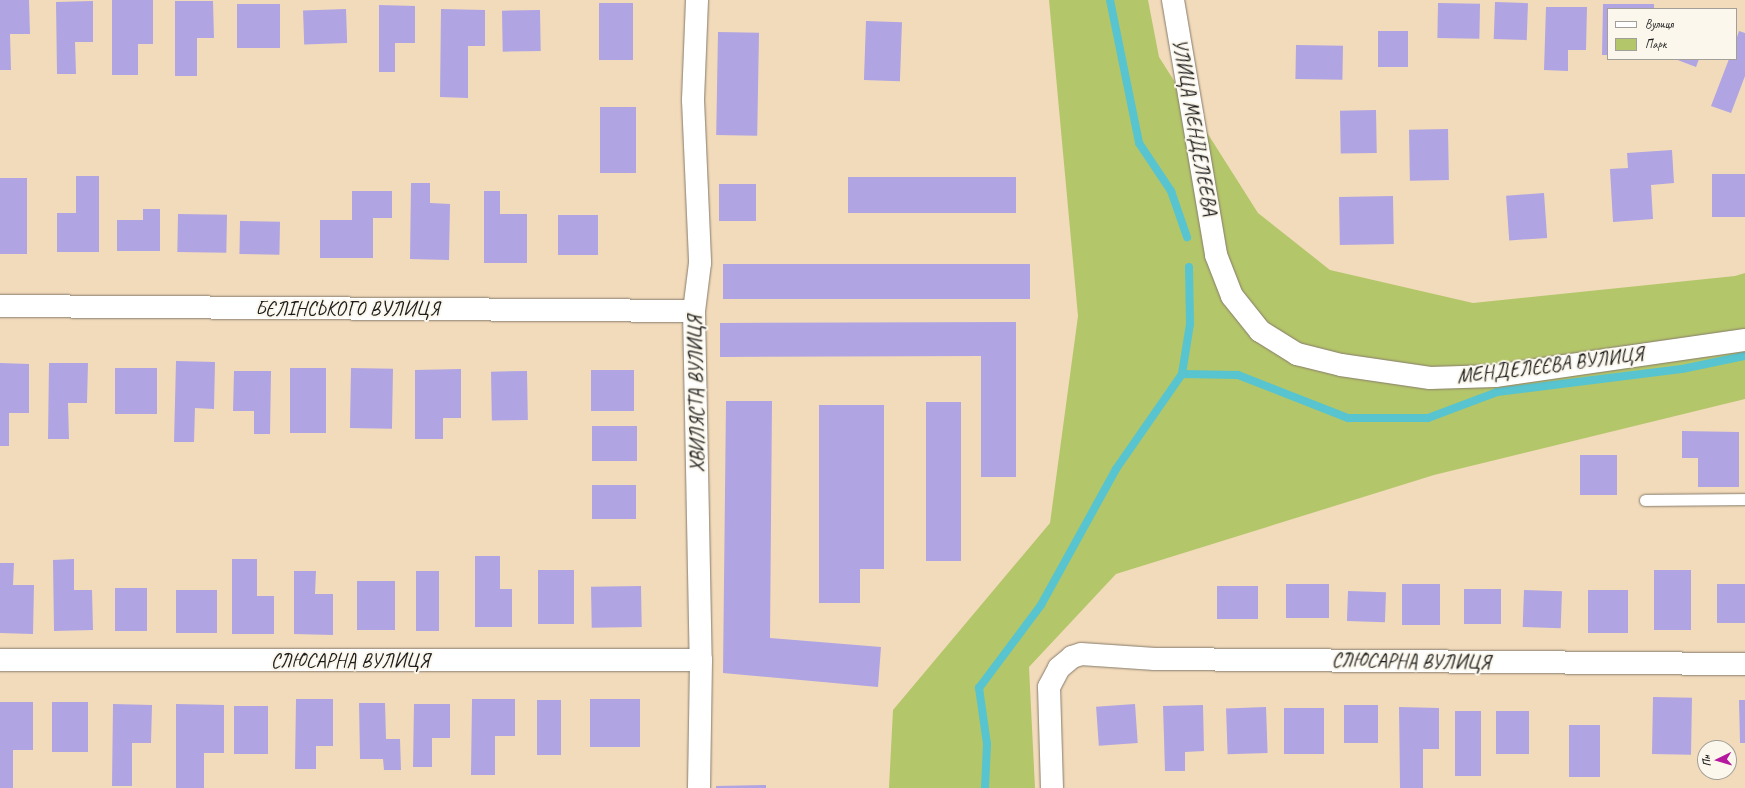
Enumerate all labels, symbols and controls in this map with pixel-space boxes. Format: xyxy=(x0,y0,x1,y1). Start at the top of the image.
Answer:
legend xyxy=(1607,8,1737,60)
text: Вулиця xyxy=(1645,16,1673,32)
text: Парк xyxy=(1645,36,1666,52)
street label: УЛИЦА МЕНДЕЛЕЕВА xyxy=(1168,37,1222,217)
street label: БЄЛІНСЬКОГО ВУЛИЦЯ xyxy=(256,296,438,320)
street label: ХВИЛЯСТА ВУЛИЦЯ xyxy=(683,316,709,472)
street label: МЕНДЕЛЄЄВА ВУЛИЦЯ xyxy=(1456,342,1644,388)
street label: СЛЮСАРНА ВУЛИЦЯ xyxy=(271,648,429,672)
street label: СЛЮСАРНА ВУЛИЦЯ xyxy=(1332,648,1490,674)
north arrow xyxy=(1697,740,1737,780)
text: Пн xyxy=(1699,755,1714,767)

